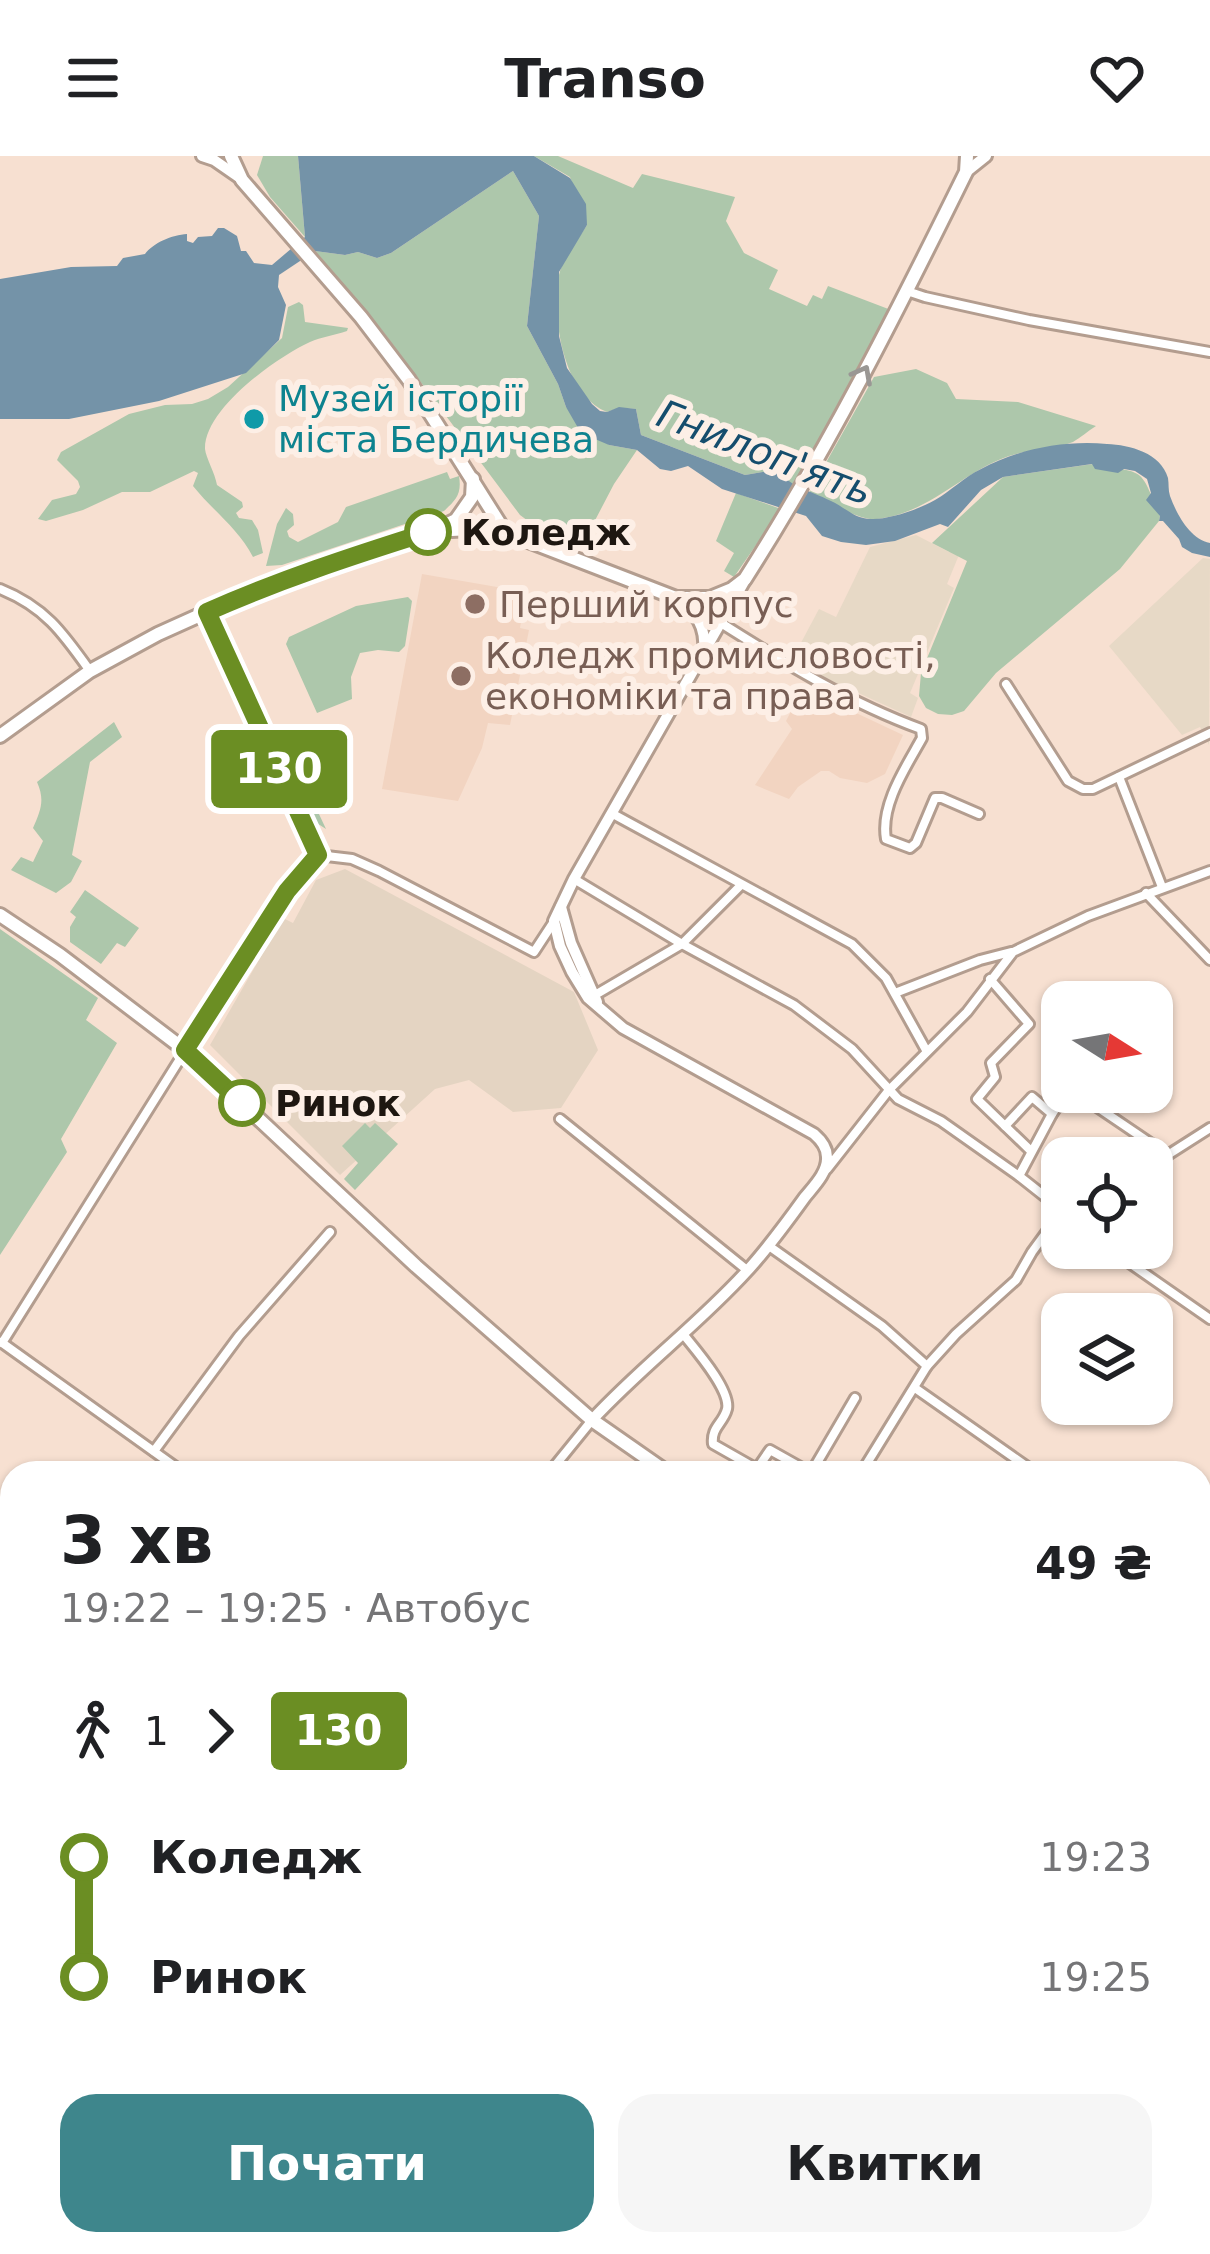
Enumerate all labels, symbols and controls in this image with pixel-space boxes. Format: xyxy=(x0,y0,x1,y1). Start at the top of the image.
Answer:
icon: menu xyxy=(60,45,126,111)
icon: heart xyxy=(1084,45,1150,111)
text: Transo xyxy=(504,47,706,110)
one-way arrow xyxy=(849,365,872,386)
place label: Музей історії міста Бердичева xyxy=(278,378,594,460)
water label: Гнилоп'ять xyxy=(651,391,879,514)
marker: Музей історії міста Бердичева xyxy=(241,406,267,432)
marker: Коледж xyxy=(406,510,450,554)
place label: Коледж xyxy=(461,512,631,553)
place label: Перший корпус xyxy=(499,584,794,625)
marker: Перший корпус xyxy=(462,591,488,617)
place label: Коледж промисловості, економіки та права xyxy=(485,635,936,717)
marker: Коледж промисловості, економіки та права xyxy=(448,663,474,689)
line badge: 130 xyxy=(210,730,348,808)
text: 130 xyxy=(235,744,323,793)
north arrow xyxy=(1041,981,1173,1113)
map controls xyxy=(1041,981,1173,1425)
marker: Ринок xyxy=(220,1081,264,1125)
place label: Ринок xyxy=(275,1083,401,1124)
button: locate xyxy=(1041,1137,1173,1269)
button: layers xyxy=(1041,1293,1173,1425)
text: 3 хв xyxy=(60,1502,213,1579)
text: 49 ₴ xyxy=(1035,1537,1152,1590)
text: 19:22 – 19:25 · Автобус xyxy=(60,1586,531,1631)
icon: walk xyxy=(60,1698,126,1764)
icon: forward xyxy=(187,1698,253,1764)
text: 130 xyxy=(295,1706,383,1755)
text: 1 xyxy=(144,1709,169,1754)
text: Коледж xyxy=(150,1831,362,1884)
text: 19:23 xyxy=(1040,1835,1152,1880)
text: Ринок xyxy=(150,1951,307,2004)
text: 19:25 xyxy=(1040,1955,1152,2000)
button: Почати xyxy=(60,2094,594,2232)
button: Квитки xyxy=(618,2094,1152,2232)

